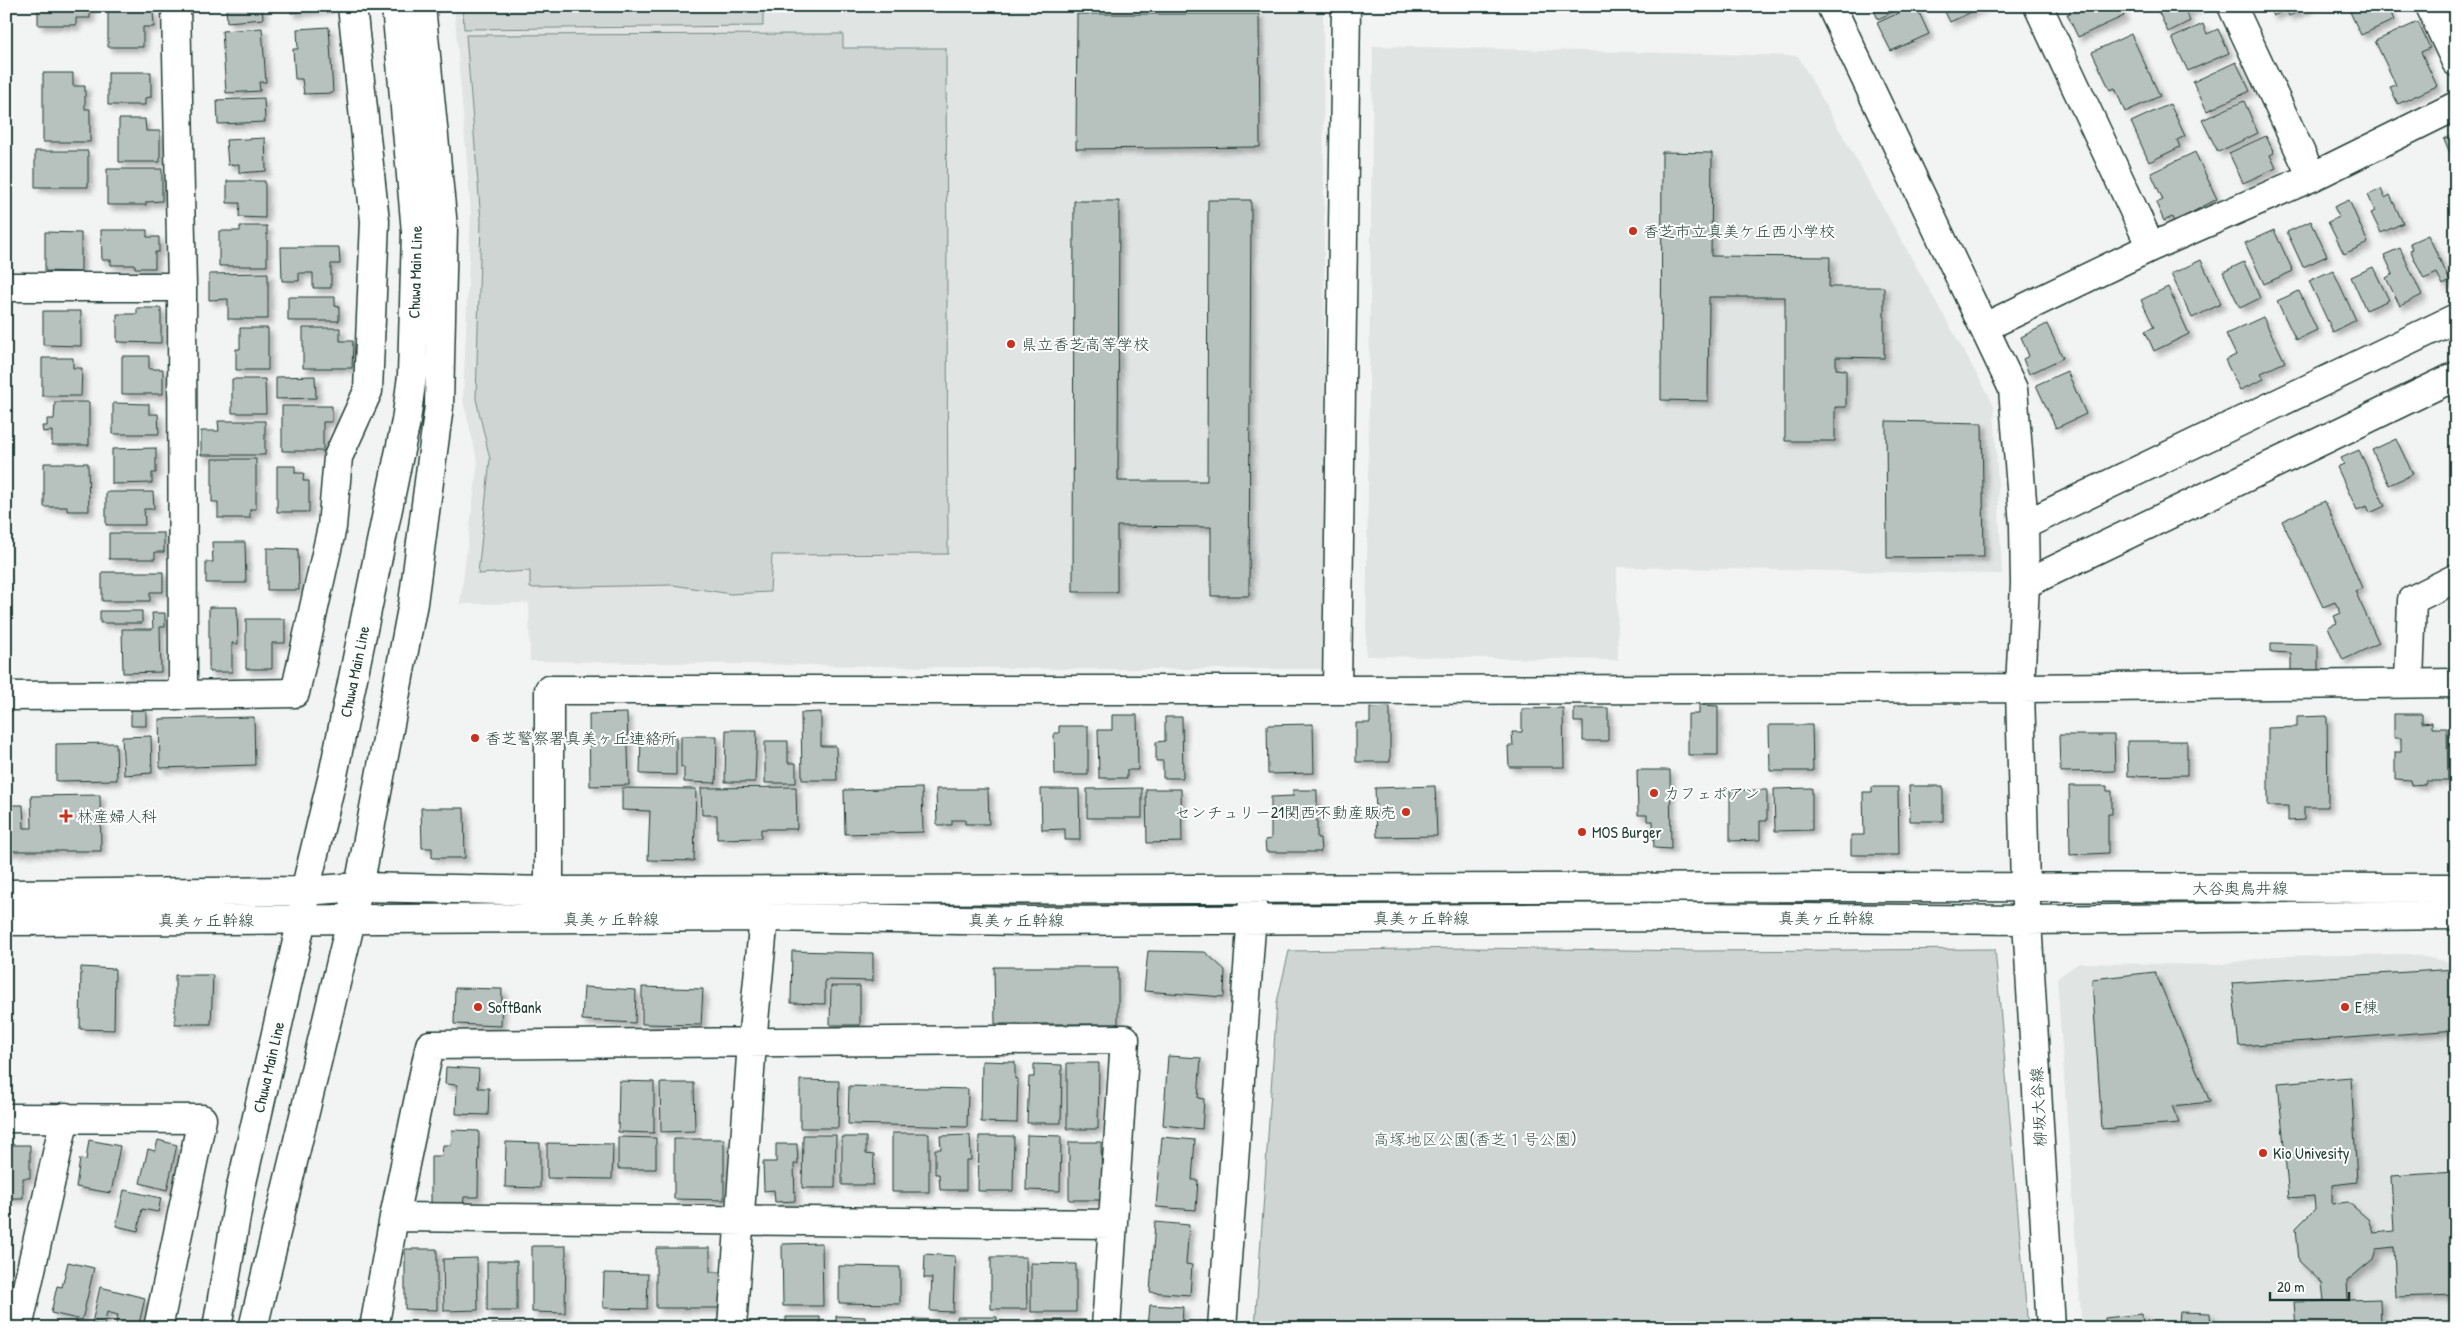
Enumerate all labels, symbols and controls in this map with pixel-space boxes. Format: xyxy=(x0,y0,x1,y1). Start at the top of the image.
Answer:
place label: 香芝市立真美ケ丘西小学校 xyxy=(1643,220,1835,242)
street label: Chuwa Main Line xyxy=(403,224,427,319)
marker: 香芝市立真美ケ丘西小学校 xyxy=(1627,225,1639,237)
place label: 県立香芝高等学校 xyxy=(1021,333,1149,355)
marker: 県立香芝高等学校 xyxy=(1005,338,1017,350)
street label: Chuwa Main Line xyxy=(334,623,375,719)
place label: 香芝警察署真美ヶ丘連絡所 xyxy=(485,727,677,749)
marker: 香芝警察署真美ヶ丘連絡所 xyxy=(469,732,481,744)
place label: カフェポアン xyxy=(1664,782,1760,804)
marker: カフェポアン xyxy=(1648,787,1660,799)
place label: センチュリー21関西不動産販売 xyxy=(1174,801,1396,823)
place label: 林産婦人科 xyxy=(77,805,157,827)
marker: センチュリー21関西不動産販売 xyxy=(1400,806,1412,818)
marker: 林産婦人科 xyxy=(59,809,73,823)
place label: MOS Burger xyxy=(1592,821,1662,843)
marker: MOS Burger xyxy=(1576,826,1588,838)
street label: 大谷奥鳥井線 xyxy=(2192,877,2288,899)
street label: 真美ヶ丘幹線 xyxy=(1373,907,1469,929)
street label: 真美ヶ丘幹線 xyxy=(1778,907,1874,929)
street label: 真美ヶ丘幹線 xyxy=(563,908,659,930)
street label: 真美ヶ丘幹線 xyxy=(158,909,254,931)
street label: 真美ヶ丘幹線 xyxy=(968,909,1064,931)
place label: SoftBank xyxy=(488,996,542,1018)
place label: E棟 xyxy=(2355,996,2378,1018)
marker: SoftBank xyxy=(472,1001,484,1013)
marker: E棟 xyxy=(2339,1001,2351,1013)
street label: Chuwa Main Line xyxy=(247,1019,289,1115)
street label: 柳坂大谷線 xyxy=(2025,1066,2051,1148)
park label: 高塚地区公園(香芝１号公園) xyxy=(1373,1128,1577,1150)
place label: Kio Univesity xyxy=(2273,1142,2350,1164)
marker: Kio Univesity xyxy=(2257,1147,2269,1159)
scale bar xyxy=(2270,1269,2348,1301)
text: 20 m xyxy=(2277,1276,2304,1297)

